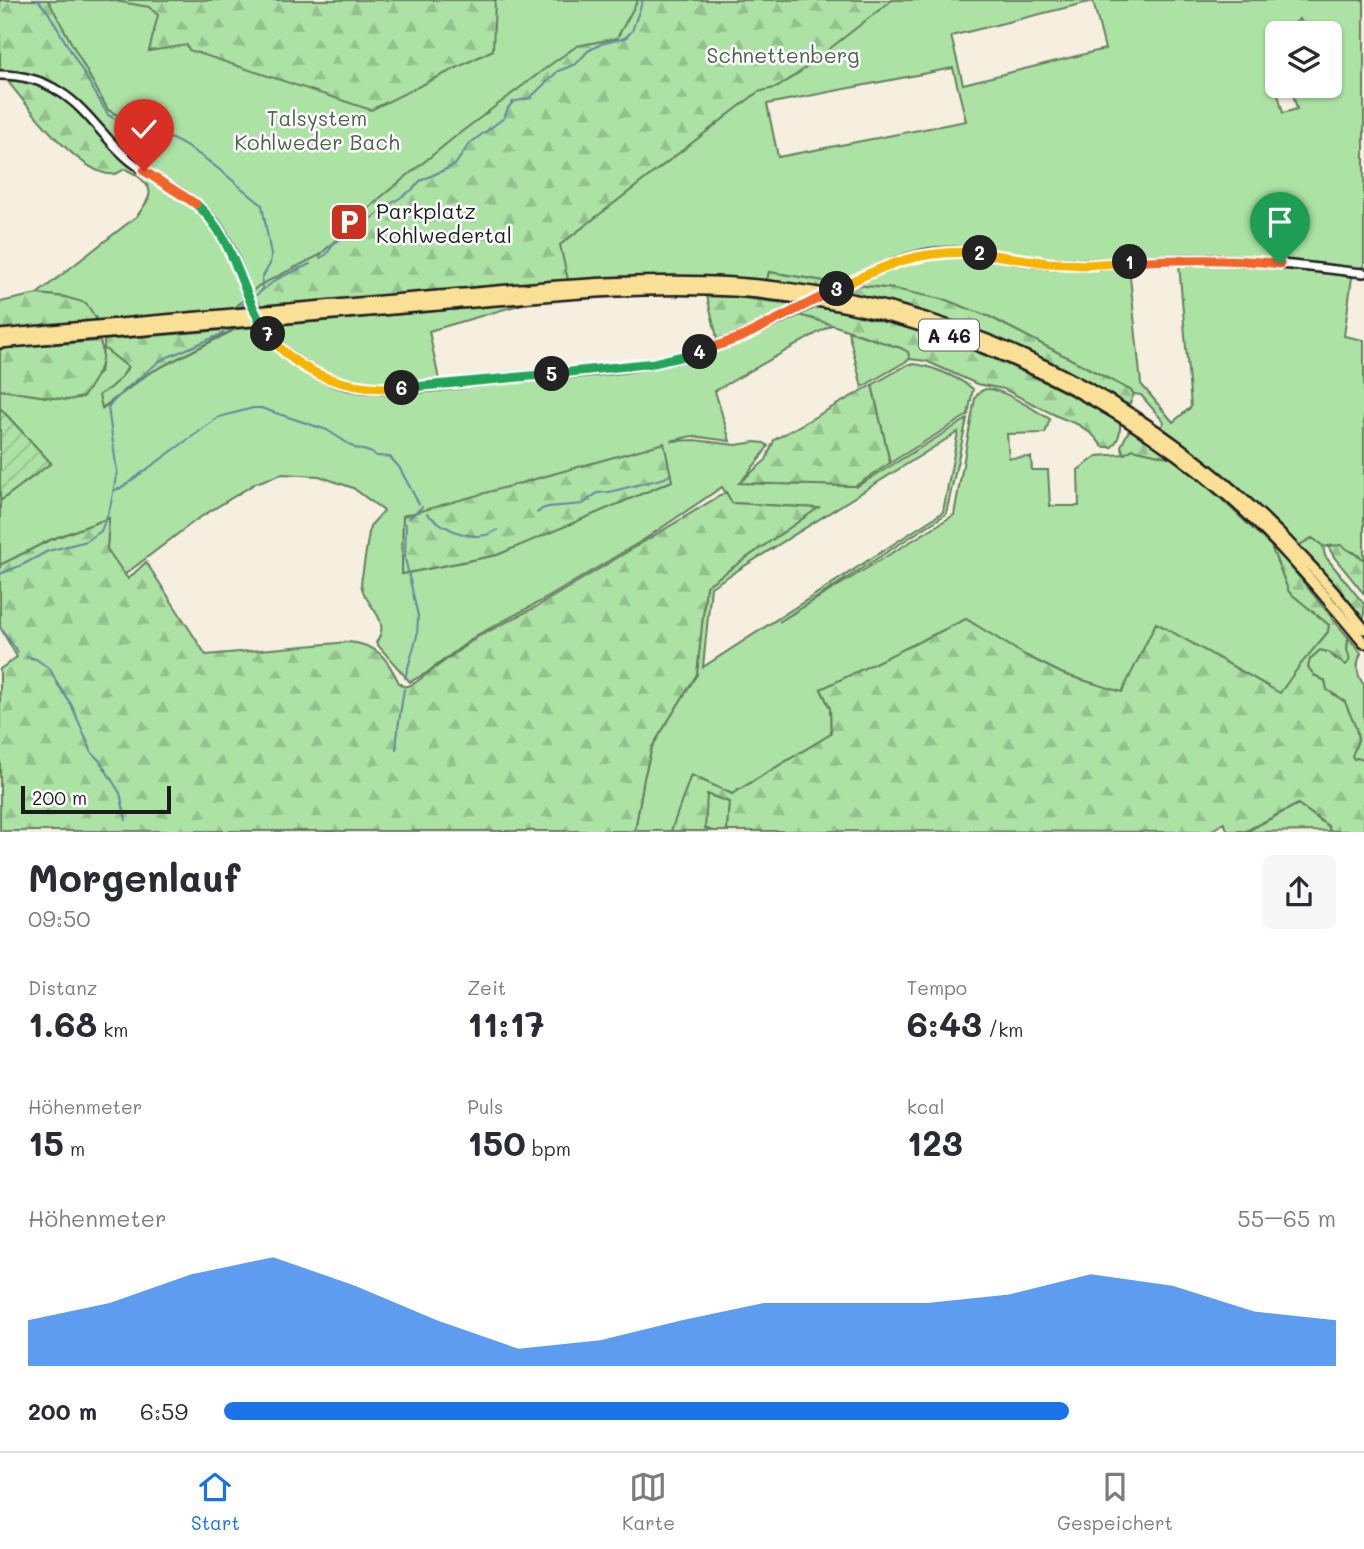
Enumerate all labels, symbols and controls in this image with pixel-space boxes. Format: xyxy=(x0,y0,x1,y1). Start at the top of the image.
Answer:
map controls xyxy=(1265,21,1342,98)
button: layers xyxy=(1265,21,1342,98)
park label: Schnettenberg xyxy=(707,41,859,68)
pin xyxy=(114,99,174,171)
park label: Talsystem Kohlweder Bach xyxy=(234,104,400,155)
icon: check xyxy=(125,110,163,148)
pin xyxy=(1250,192,1310,264)
place label: Parkplatz Kohlwedertal xyxy=(376,197,512,248)
parking icon: Parkplatz Kohlwedertal xyxy=(328,201,370,243)
icon: arrive xyxy=(1261,203,1299,241)
pin: 2 xyxy=(962,236,998,270)
text: 2 xyxy=(974,240,985,265)
pin: 1 xyxy=(1112,244,1148,280)
text: 1 xyxy=(1125,249,1134,274)
pin: 3 xyxy=(820,272,854,306)
text: 3 xyxy=(831,276,842,301)
pin: 7 xyxy=(250,316,286,352)
road number: A 46 xyxy=(919,320,979,350)
text: 7 xyxy=(262,321,273,346)
pin: 4 xyxy=(682,334,718,370)
text: 4 xyxy=(693,339,706,364)
pin: 5 xyxy=(534,356,570,392)
text: 5 xyxy=(546,361,557,386)
pin: 6 xyxy=(384,370,420,406)
text: 6 xyxy=(396,375,407,400)
scale bar xyxy=(21,782,172,814)
text: 200 m xyxy=(32,785,87,810)
text: Morgenlauf xyxy=(28,852,240,902)
button: share xyxy=(1262,855,1336,929)
text: 09:50 xyxy=(28,903,91,933)
text: Distanz xyxy=(28,975,97,1000)
text: Zeit xyxy=(467,975,506,1000)
text: Tempo xyxy=(907,975,967,1000)
text: 1.68 xyxy=(28,1000,97,1046)
text: 11:17 xyxy=(467,1000,544,1046)
text: 6:43 xyxy=(907,1000,982,1046)
text: km xyxy=(97,1017,128,1042)
text: /km xyxy=(982,1017,1023,1042)
text: Höhenmeter xyxy=(28,1094,142,1119)
text: Puls xyxy=(467,1094,503,1119)
text: kcal xyxy=(907,1094,945,1119)
text: 15 xyxy=(28,1119,64,1165)
text: 150 xyxy=(467,1119,526,1165)
text: 123 xyxy=(907,1119,963,1165)
text: m xyxy=(64,1136,85,1161)
text: bpm xyxy=(526,1136,571,1161)
text: Höhenmeter xyxy=(28,1203,166,1233)
text: 55–65 m xyxy=(1237,1203,1336,1233)
text: 200 m xyxy=(28,1396,97,1426)
text: 6:59 xyxy=(140,1396,188,1426)
tab: Start xyxy=(191,1468,240,1535)
tab: Karte xyxy=(622,1468,675,1535)
tab: Gespeichert xyxy=(1057,1468,1173,1535)

